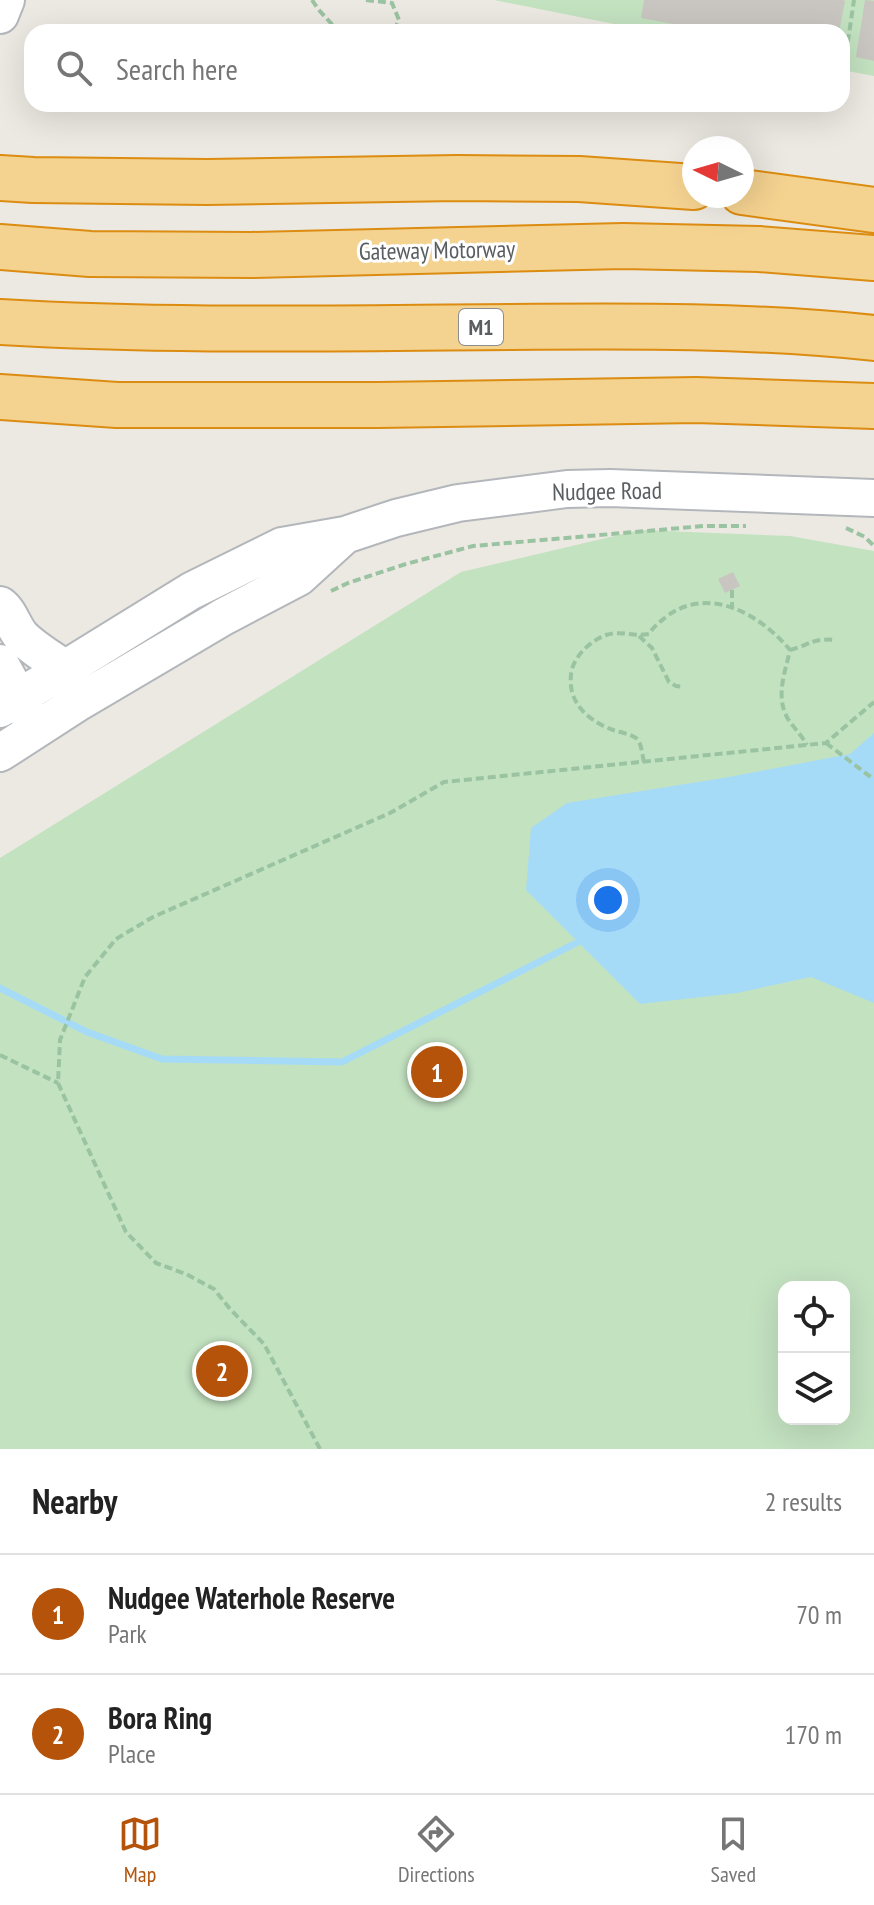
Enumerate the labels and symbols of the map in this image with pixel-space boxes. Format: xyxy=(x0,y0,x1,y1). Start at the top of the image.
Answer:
north arrow xyxy=(682,136,754,208)
street label: Gateway Motorway xyxy=(358,233,516,267)
road number: M1 xyxy=(459,309,503,345)
street label: Nudgee Road xyxy=(552,475,662,507)
your location xyxy=(588,880,628,920)
pin: 1 xyxy=(411,1042,463,1102)
pin: 2 xyxy=(196,1341,248,1401)

